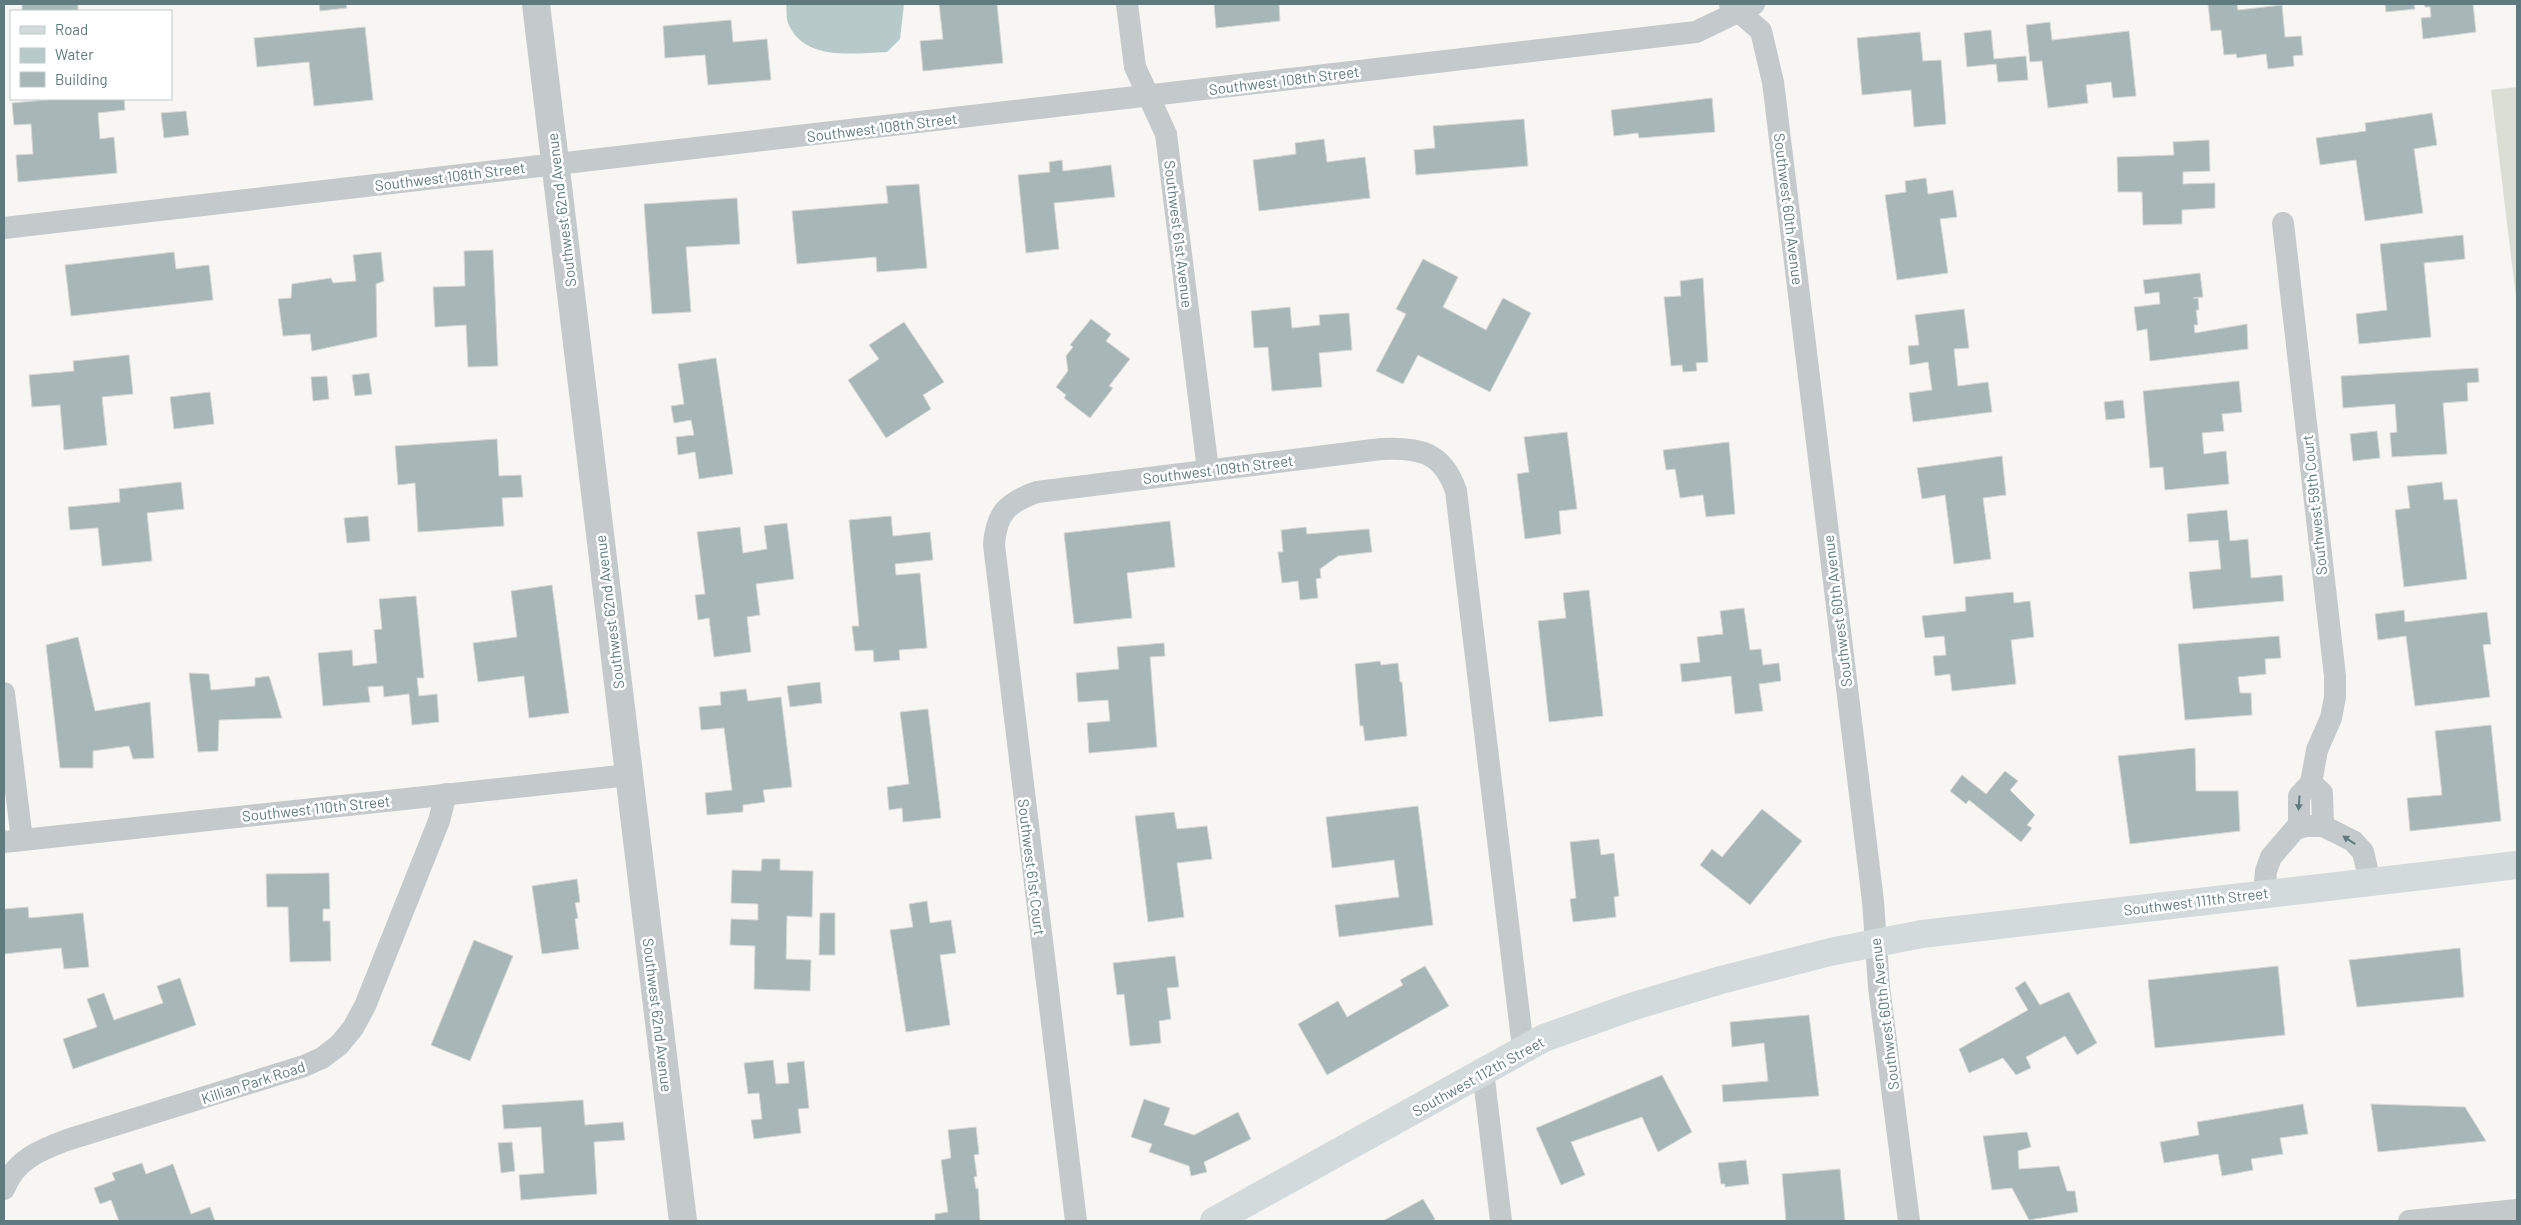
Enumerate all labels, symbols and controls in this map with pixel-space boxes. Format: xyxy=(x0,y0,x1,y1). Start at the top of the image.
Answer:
legend xyxy=(10,10,172,100)
text: Road xyxy=(55,20,88,38)
text: Water xyxy=(55,45,94,63)
street label: Southwest 108th Street xyxy=(1208,62,1360,98)
text: Building xyxy=(55,70,108,88)
street label: Southwest 108th Street xyxy=(806,109,958,145)
street label: Southwest 62nd Avenue xyxy=(543,132,579,288)
street label: Southwest 60th Avenue xyxy=(1771,132,1807,286)
street label: Southwest 108th Street xyxy=(374,158,526,194)
street label: Southwest 61st Avenue xyxy=(1161,159,1197,309)
street label: Southwest 59th Court xyxy=(2298,434,2330,576)
street label: Southwest 109th Street xyxy=(1142,451,1294,487)
street label: Southwest 62nd Avenue xyxy=(591,534,627,690)
street label: Southwest 60th Avenue xyxy=(1819,534,1855,688)
street label: Southwest 110th Street xyxy=(241,791,391,825)
one-way arrow xyxy=(2295,795,2303,811)
street label: Southwest 61st Court xyxy=(1015,798,1049,936)
one-way arrow xyxy=(2342,835,2356,845)
street label: Southwest 111th Street xyxy=(2123,883,2269,919)
street label: Southwest 62nd Avenue xyxy=(640,937,676,1093)
street label: Southwest 60th Avenue xyxy=(1866,937,1902,1091)
street label: Southwest 112th Street xyxy=(1409,1032,1547,1120)
street label: Killian Park Road xyxy=(199,1057,307,1107)

